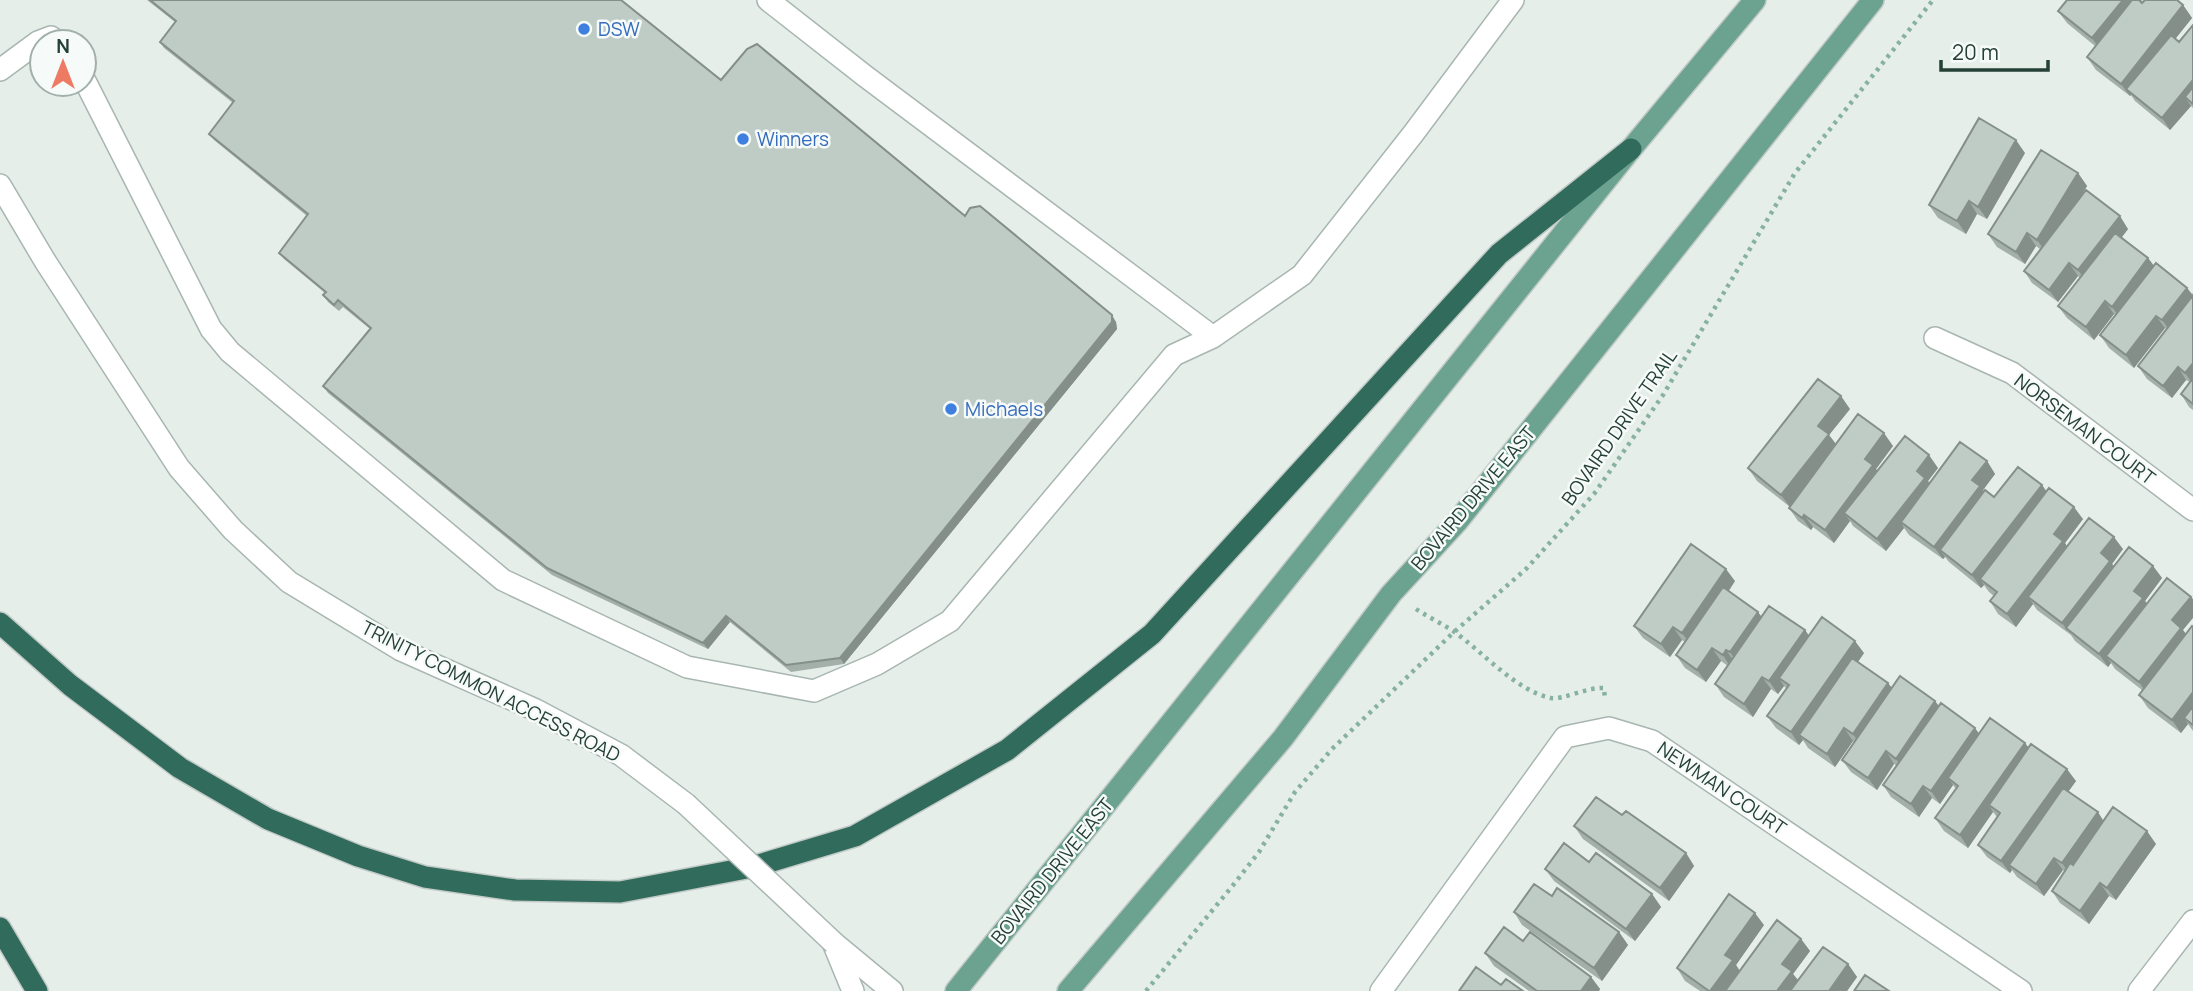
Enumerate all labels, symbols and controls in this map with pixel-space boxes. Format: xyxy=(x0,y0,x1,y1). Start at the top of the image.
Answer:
place label: DSW xyxy=(598,16,640,42)
marker: DSW xyxy=(576,21,592,37)
north arrow xyxy=(28,28,98,98)
scale bar xyxy=(1941,28,2048,72)
text: N xyxy=(56,33,70,59)
text: 20 m xyxy=(1952,38,1999,66)
place label: Winners xyxy=(757,126,829,152)
marker: Winners xyxy=(735,131,751,147)
street label: BOVAIRD DRIVE TRAIL xyxy=(1555,344,1683,510)
street label: NORSEMAN COURT xyxy=(2009,367,2161,491)
place label: Michaels xyxy=(965,396,1043,422)
marker: Michaels xyxy=(943,401,959,417)
street label: BOVAIRD DRIVE EAST xyxy=(1405,420,1541,576)
street label: TRINITY COMMON ACCESS ROAD xyxy=(357,614,625,768)
street label: NEWMAN COURT xyxy=(1652,735,1792,841)
street label: BOVAIRD DRIVE EAST xyxy=(985,792,1119,949)

